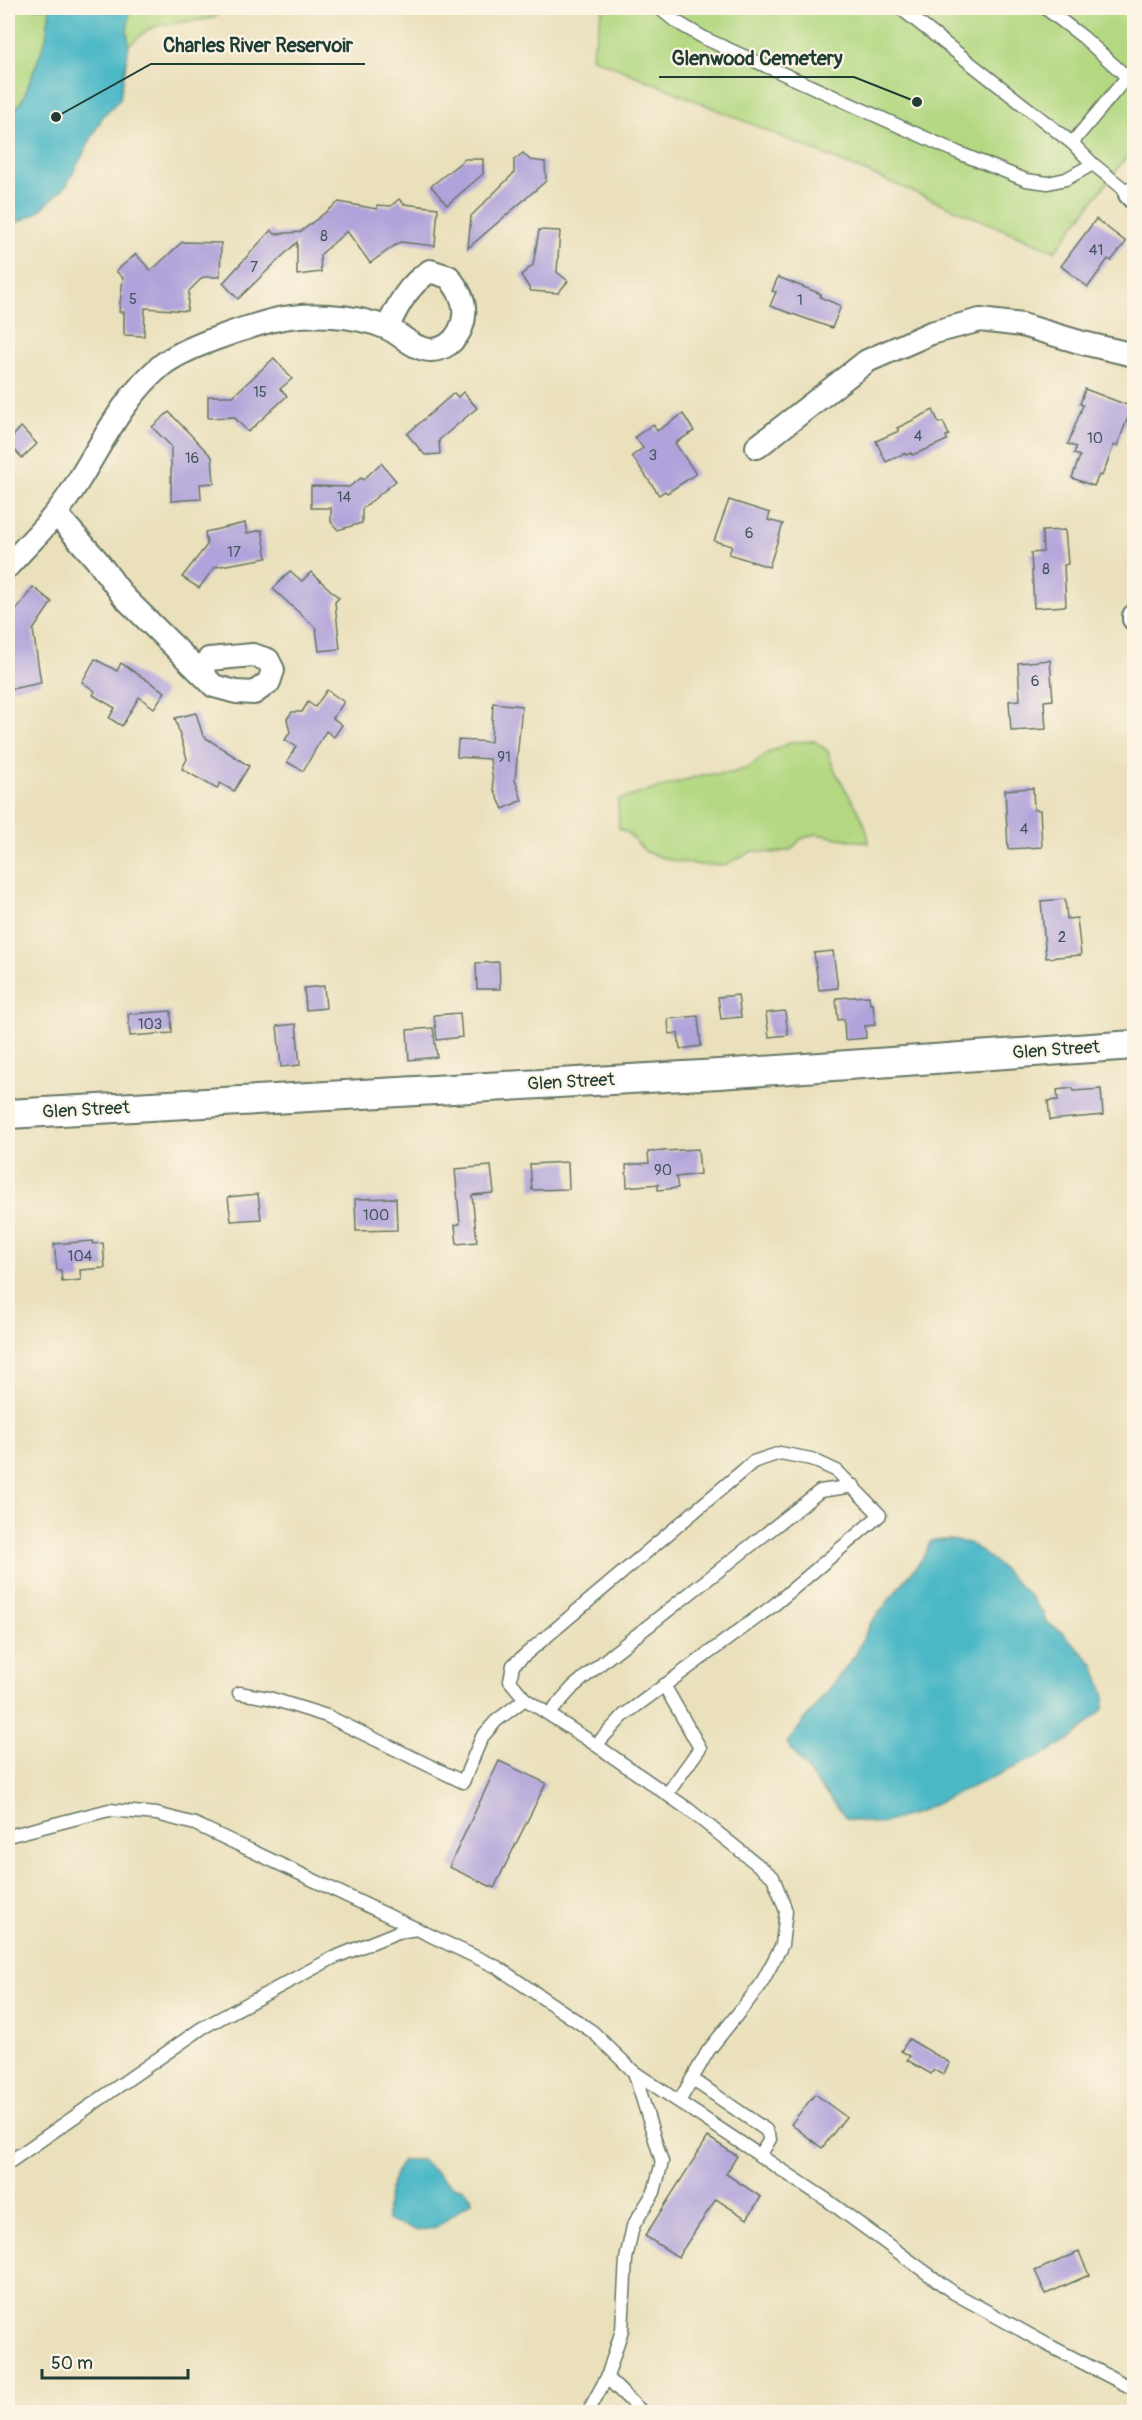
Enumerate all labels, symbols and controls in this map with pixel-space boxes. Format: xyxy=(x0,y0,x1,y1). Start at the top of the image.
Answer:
callout: Charles River Reservoir xyxy=(151,26,365,64)
text: Charles River Reservoir xyxy=(163,33,354,58)
callout: Glenwood Cemetery xyxy=(659,39,854,77)
text: Glenwood Cemetery xyxy=(672,46,843,71)
house number: 8 xyxy=(320,227,328,246)
house number: 41 xyxy=(1089,241,1103,260)
house number: 7 xyxy=(250,258,258,277)
house number: 5 xyxy=(129,290,137,309)
house number: 1 xyxy=(797,291,803,310)
house number: 15 xyxy=(253,383,267,402)
house number: 4 xyxy=(914,427,923,446)
house number: 10 xyxy=(1087,429,1103,448)
house number: 3 xyxy=(649,446,657,465)
house number: 16 xyxy=(185,449,199,468)
house number: 14 xyxy=(337,488,352,507)
house number: 6 xyxy=(745,524,753,543)
house number: 17 xyxy=(227,543,241,562)
house number: 8 xyxy=(1042,560,1050,579)
house number: 6 xyxy=(1031,672,1039,691)
house number: 91 xyxy=(497,748,511,767)
house number: 4 xyxy=(1020,820,1029,839)
house number: 2 xyxy=(1058,928,1066,947)
house number: 103 xyxy=(138,1015,162,1034)
street label: Glen Street xyxy=(1012,1035,1101,1065)
street label: Glen Street xyxy=(527,1068,616,1096)
street label: Glen Street xyxy=(42,1096,131,1124)
house number: 90 xyxy=(654,1161,672,1180)
house number: 100 xyxy=(363,1206,389,1225)
house number: 104 xyxy=(68,1247,93,1266)
scale bar xyxy=(42,2342,188,2380)
text: 50 m xyxy=(51,2352,93,2375)

